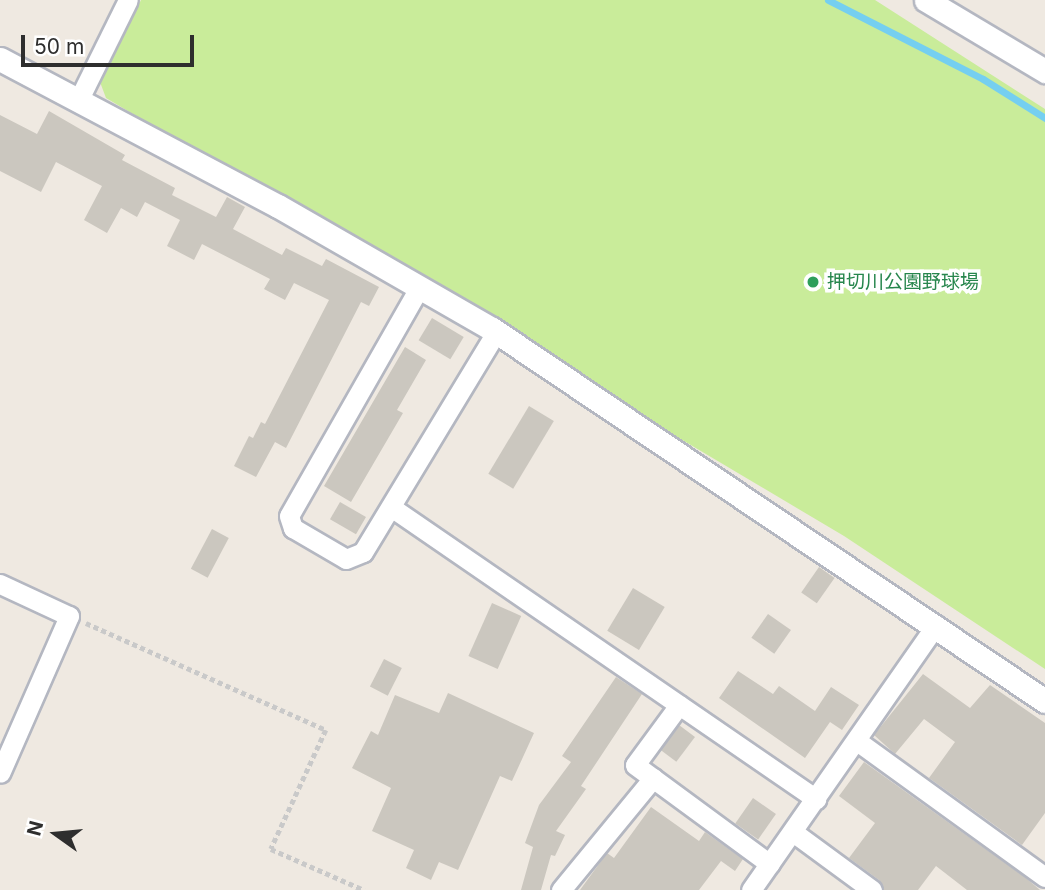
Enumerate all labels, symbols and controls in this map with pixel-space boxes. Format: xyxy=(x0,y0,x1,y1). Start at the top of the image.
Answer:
scale bar xyxy=(24,21,198,65)
text: 50 m xyxy=(34,34,84,59)
place label: 押切川公園野球場 xyxy=(827,271,979,293)
marker: 押切川公園野球場 xyxy=(805,274,821,290)
north arrow xyxy=(21,799,91,869)
text: N xyxy=(22,818,48,838)

